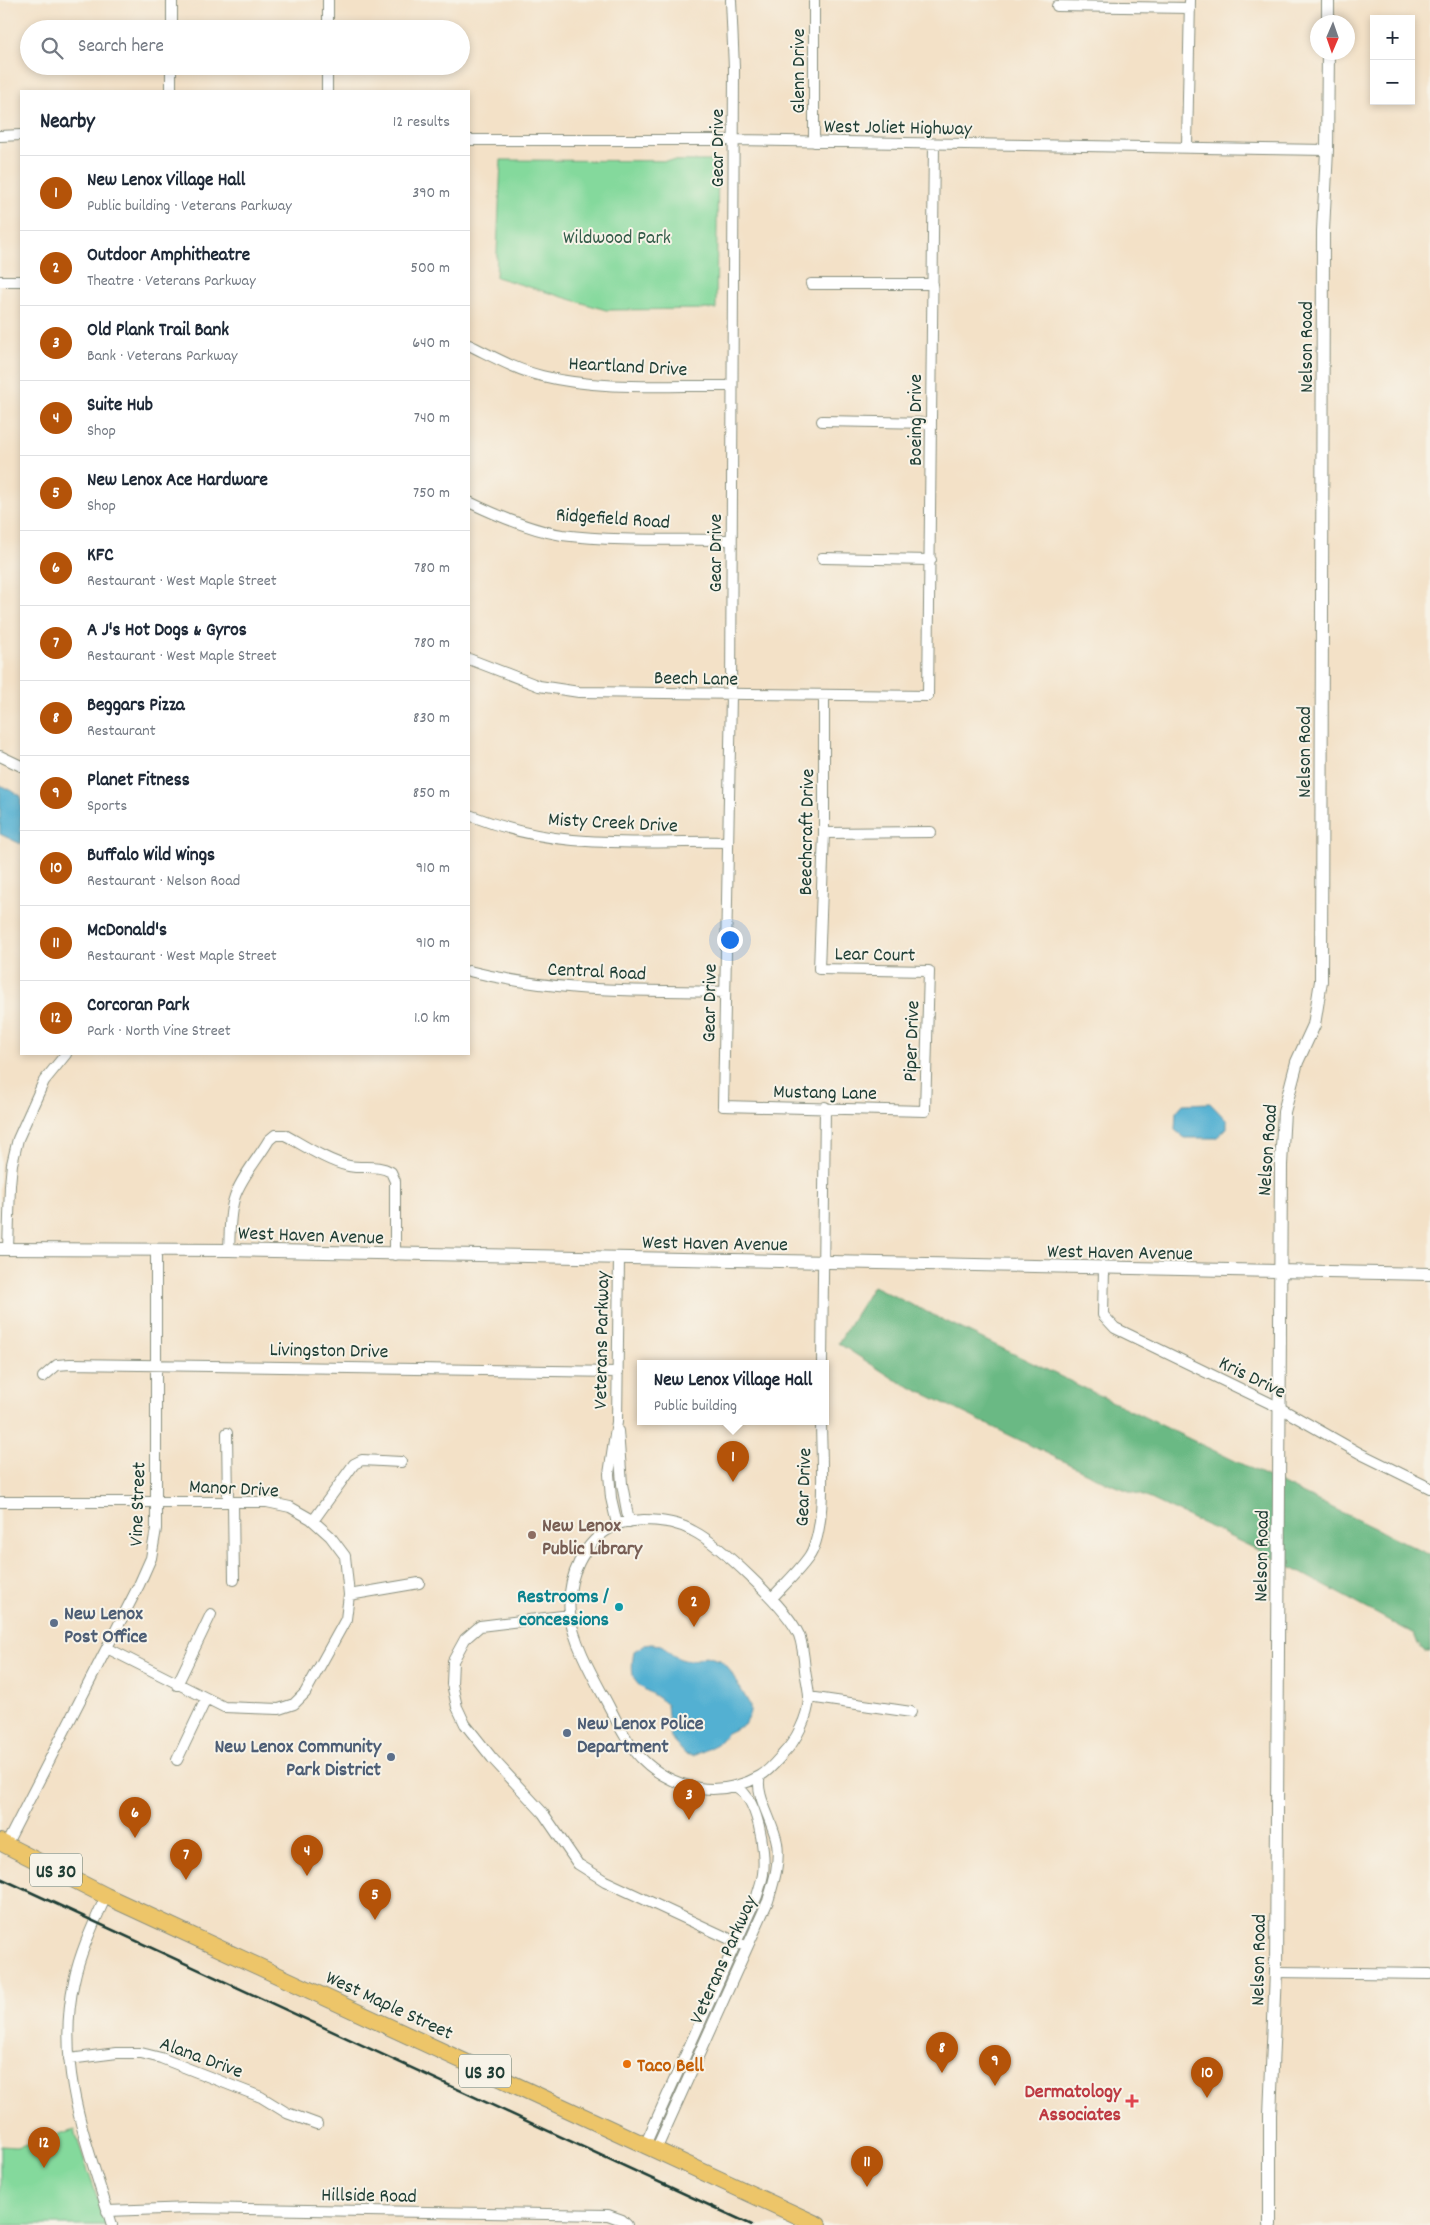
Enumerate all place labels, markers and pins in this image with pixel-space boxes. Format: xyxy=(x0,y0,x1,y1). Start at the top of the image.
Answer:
pin: 1 xyxy=(717,1441,749,1482)
place label: New Lenox Public Library xyxy=(542,1513,643,1564)
marker: New Lenox Public Library xyxy=(526,1529,538,1541)
place label: Restrooms / concessions xyxy=(517,1584,609,1635)
pin: 2 xyxy=(678,1586,710,1627)
place label: New Lenox Post Office xyxy=(64,1601,148,1652)
marker: Restrooms / concessions xyxy=(613,1601,625,1613)
marker: New Lenox Post Office xyxy=(48,1617,60,1629)
place label: New Lenox Police Department xyxy=(577,1711,704,1762)
marker: New Lenox Police Department xyxy=(561,1727,573,1739)
place label: New Lenox Community Park District xyxy=(214,1734,382,1785)
marker: New Lenox Community Park District xyxy=(385,1751,397,1763)
pin: 3 xyxy=(673,1779,705,1820)
pin: 6 xyxy=(119,1797,151,1838)
pin: 4 xyxy=(291,1835,323,1876)
pin: 7 xyxy=(170,1839,202,1880)
pin: 5 xyxy=(359,1879,391,1920)
pin: 8 xyxy=(926,2032,958,2073)
pin: 9 xyxy=(979,2045,1011,2086)
place label: Taco Bell xyxy=(637,2053,704,2081)
pin: 10 xyxy=(1191,2057,1223,2098)
marker: Taco Bell xyxy=(621,2058,633,2070)
place label: Dermatology Associates xyxy=(1025,2079,1122,2130)
marker: Dermatology Associates xyxy=(1125,2094,1139,2108)
pin: 12 xyxy=(28,2127,60,2168)
pin: 11 xyxy=(851,2146,883,2187)

